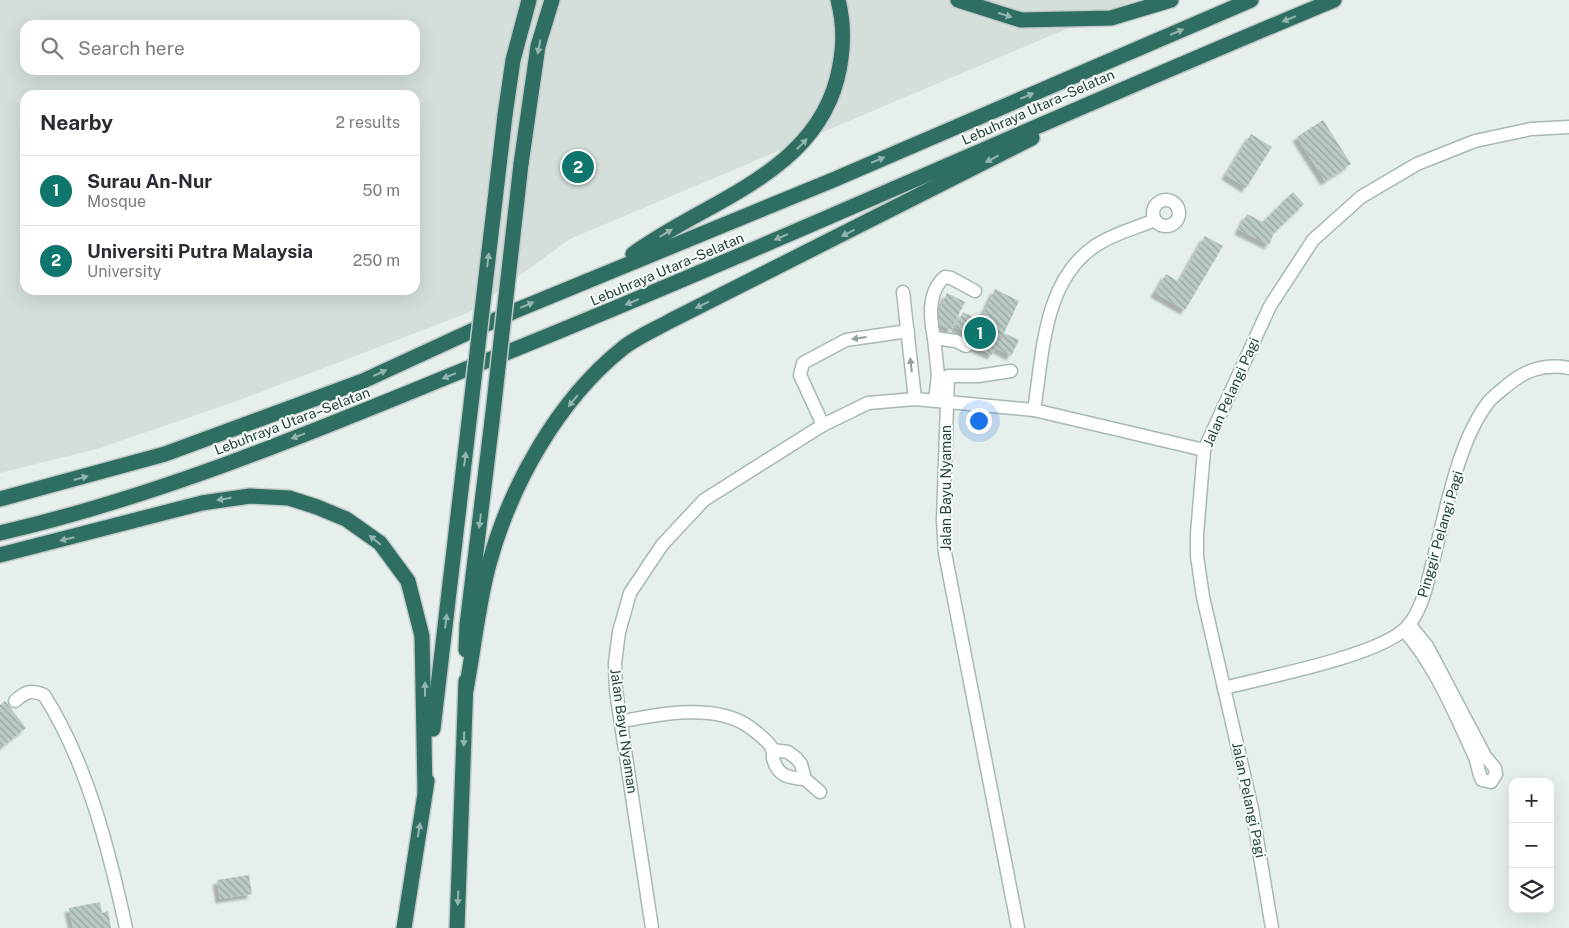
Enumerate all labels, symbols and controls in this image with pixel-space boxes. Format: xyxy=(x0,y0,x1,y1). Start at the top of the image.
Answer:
one-way arrow xyxy=(998,11,1013,19)
one-way arrow xyxy=(1282,15,1296,23)
search box xyxy=(20,20,420,75)
one-way arrow xyxy=(1170,28,1185,36)
icon: search xyxy=(38,34,66,62)
text: Search here xyxy=(78,37,185,59)
one-way arrow xyxy=(534,39,542,55)
street label: Lebuhraya Utara–Selatan xyxy=(959,66,1117,148)
one-way arrow xyxy=(1020,92,1034,100)
text: Nearby xyxy=(40,110,113,135)
text: 2 results xyxy=(335,113,400,132)
one-way arrow xyxy=(795,138,807,150)
pin: 2 xyxy=(562,148,594,186)
one-way arrow xyxy=(985,155,999,163)
one-way arrow xyxy=(871,156,885,164)
text: Surau An-Nur xyxy=(87,170,212,192)
text: 1 xyxy=(53,181,59,200)
text: 50 m xyxy=(362,181,400,200)
text: Mosque xyxy=(87,192,146,211)
street label: Lebuhraya Utara–Selatan xyxy=(588,229,746,309)
one-way arrow xyxy=(660,229,673,238)
one-way arrow xyxy=(840,229,855,237)
one-way arrow xyxy=(774,234,788,242)
text: Universiti Putra Malaysia xyxy=(87,240,313,262)
text: 2 xyxy=(51,251,61,270)
text: 250 m xyxy=(353,251,400,270)
one-way arrow xyxy=(484,251,492,267)
text: University xyxy=(87,262,161,281)
one-way arrow xyxy=(625,299,639,307)
one-way arrow xyxy=(520,301,534,309)
one-way arrow xyxy=(695,301,709,309)
pin: 1 xyxy=(964,314,996,352)
one-way arrow xyxy=(851,334,867,342)
street label: Jalan Pelangi Pagi xyxy=(1200,335,1262,449)
one-way arrow xyxy=(907,356,915,372)
one-way arrow xyxy=(373,369,387,377)
one-way arrow xyxy=(442,373,456,381)
street label: Lebuhraya Utara–Selatan xyxy=(212,384,372,458)
one-way arrow xyxy=(568,394,579,407)
your location xyxy=(966,408,992,434)
street label: Jalan Bayu Nyaman xyxy=(938,425,954,551)
one-way arrow xyxy=(290,432,305,440)
one-way arrow xyxy=(461,451,469,467)
street label: Pinggir Pelangi Pagi xyxy=(1414,469,1466,599)
one-way arrow xyxy=(74,474,89,482)
one-way arrow xyxy=(216,495,232,503)
one-way arrow xyxy=(476,514,484,530)
one-way arrow xyxy=(59,535,74,543)
one-way arrow xyxy=(369,535,382,546)
one-way arrow xyxy=(442,612,450,628)
street label: Jalan Bayu Nyaman xyxy=(607,667,641,795)
one-way arrow xyxy=(421,681,429,697)
one-way arrow xyxy=(460,731,468,747)
street label: Jalan Pelangi Pagi xyxy=(1229,741,1269,859)
map controls xyxy=(1509,778,1554,913)
button: + xyxy=(1509,778,1554,823)
one-way arrow xyxy=(415,821,423,837)
button: − xyxy=(1509,823,1554,868)
button: layers xyxy=(1509,868,1554,913)
one-way arrow xyxy=(454,890,462,906)

